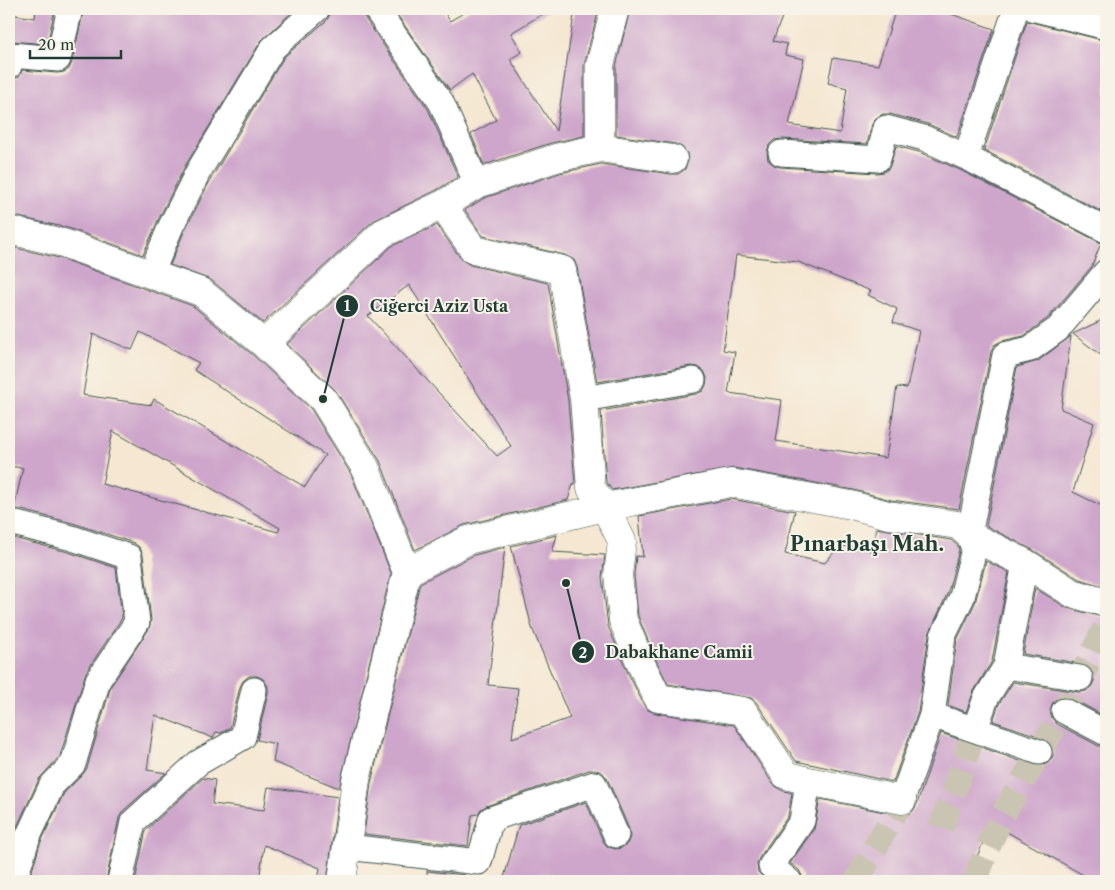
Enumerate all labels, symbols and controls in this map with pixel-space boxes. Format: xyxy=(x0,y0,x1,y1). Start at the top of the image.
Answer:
scale bar xyxy=(30,28,121,60)
text: 20 m xyxy=(38,35,74,54)
callout: Ciğerci Aziz Usta xyxy=(334,291,519,322)
text: 1 xyxy=(344,296,351,315)
text: Ciğerci Aziz Usta xyxy=(370,296,509,316)
district label: Pınarbaşı Mah. xyxy=(790,532,944,556)
callout: Dabakhane Camii xyxy=(570,637,763,668)
text: Dabakhane Camii xyxy=(605,642,753,662)
text: 2 xyxy=(579,643,588,662)

